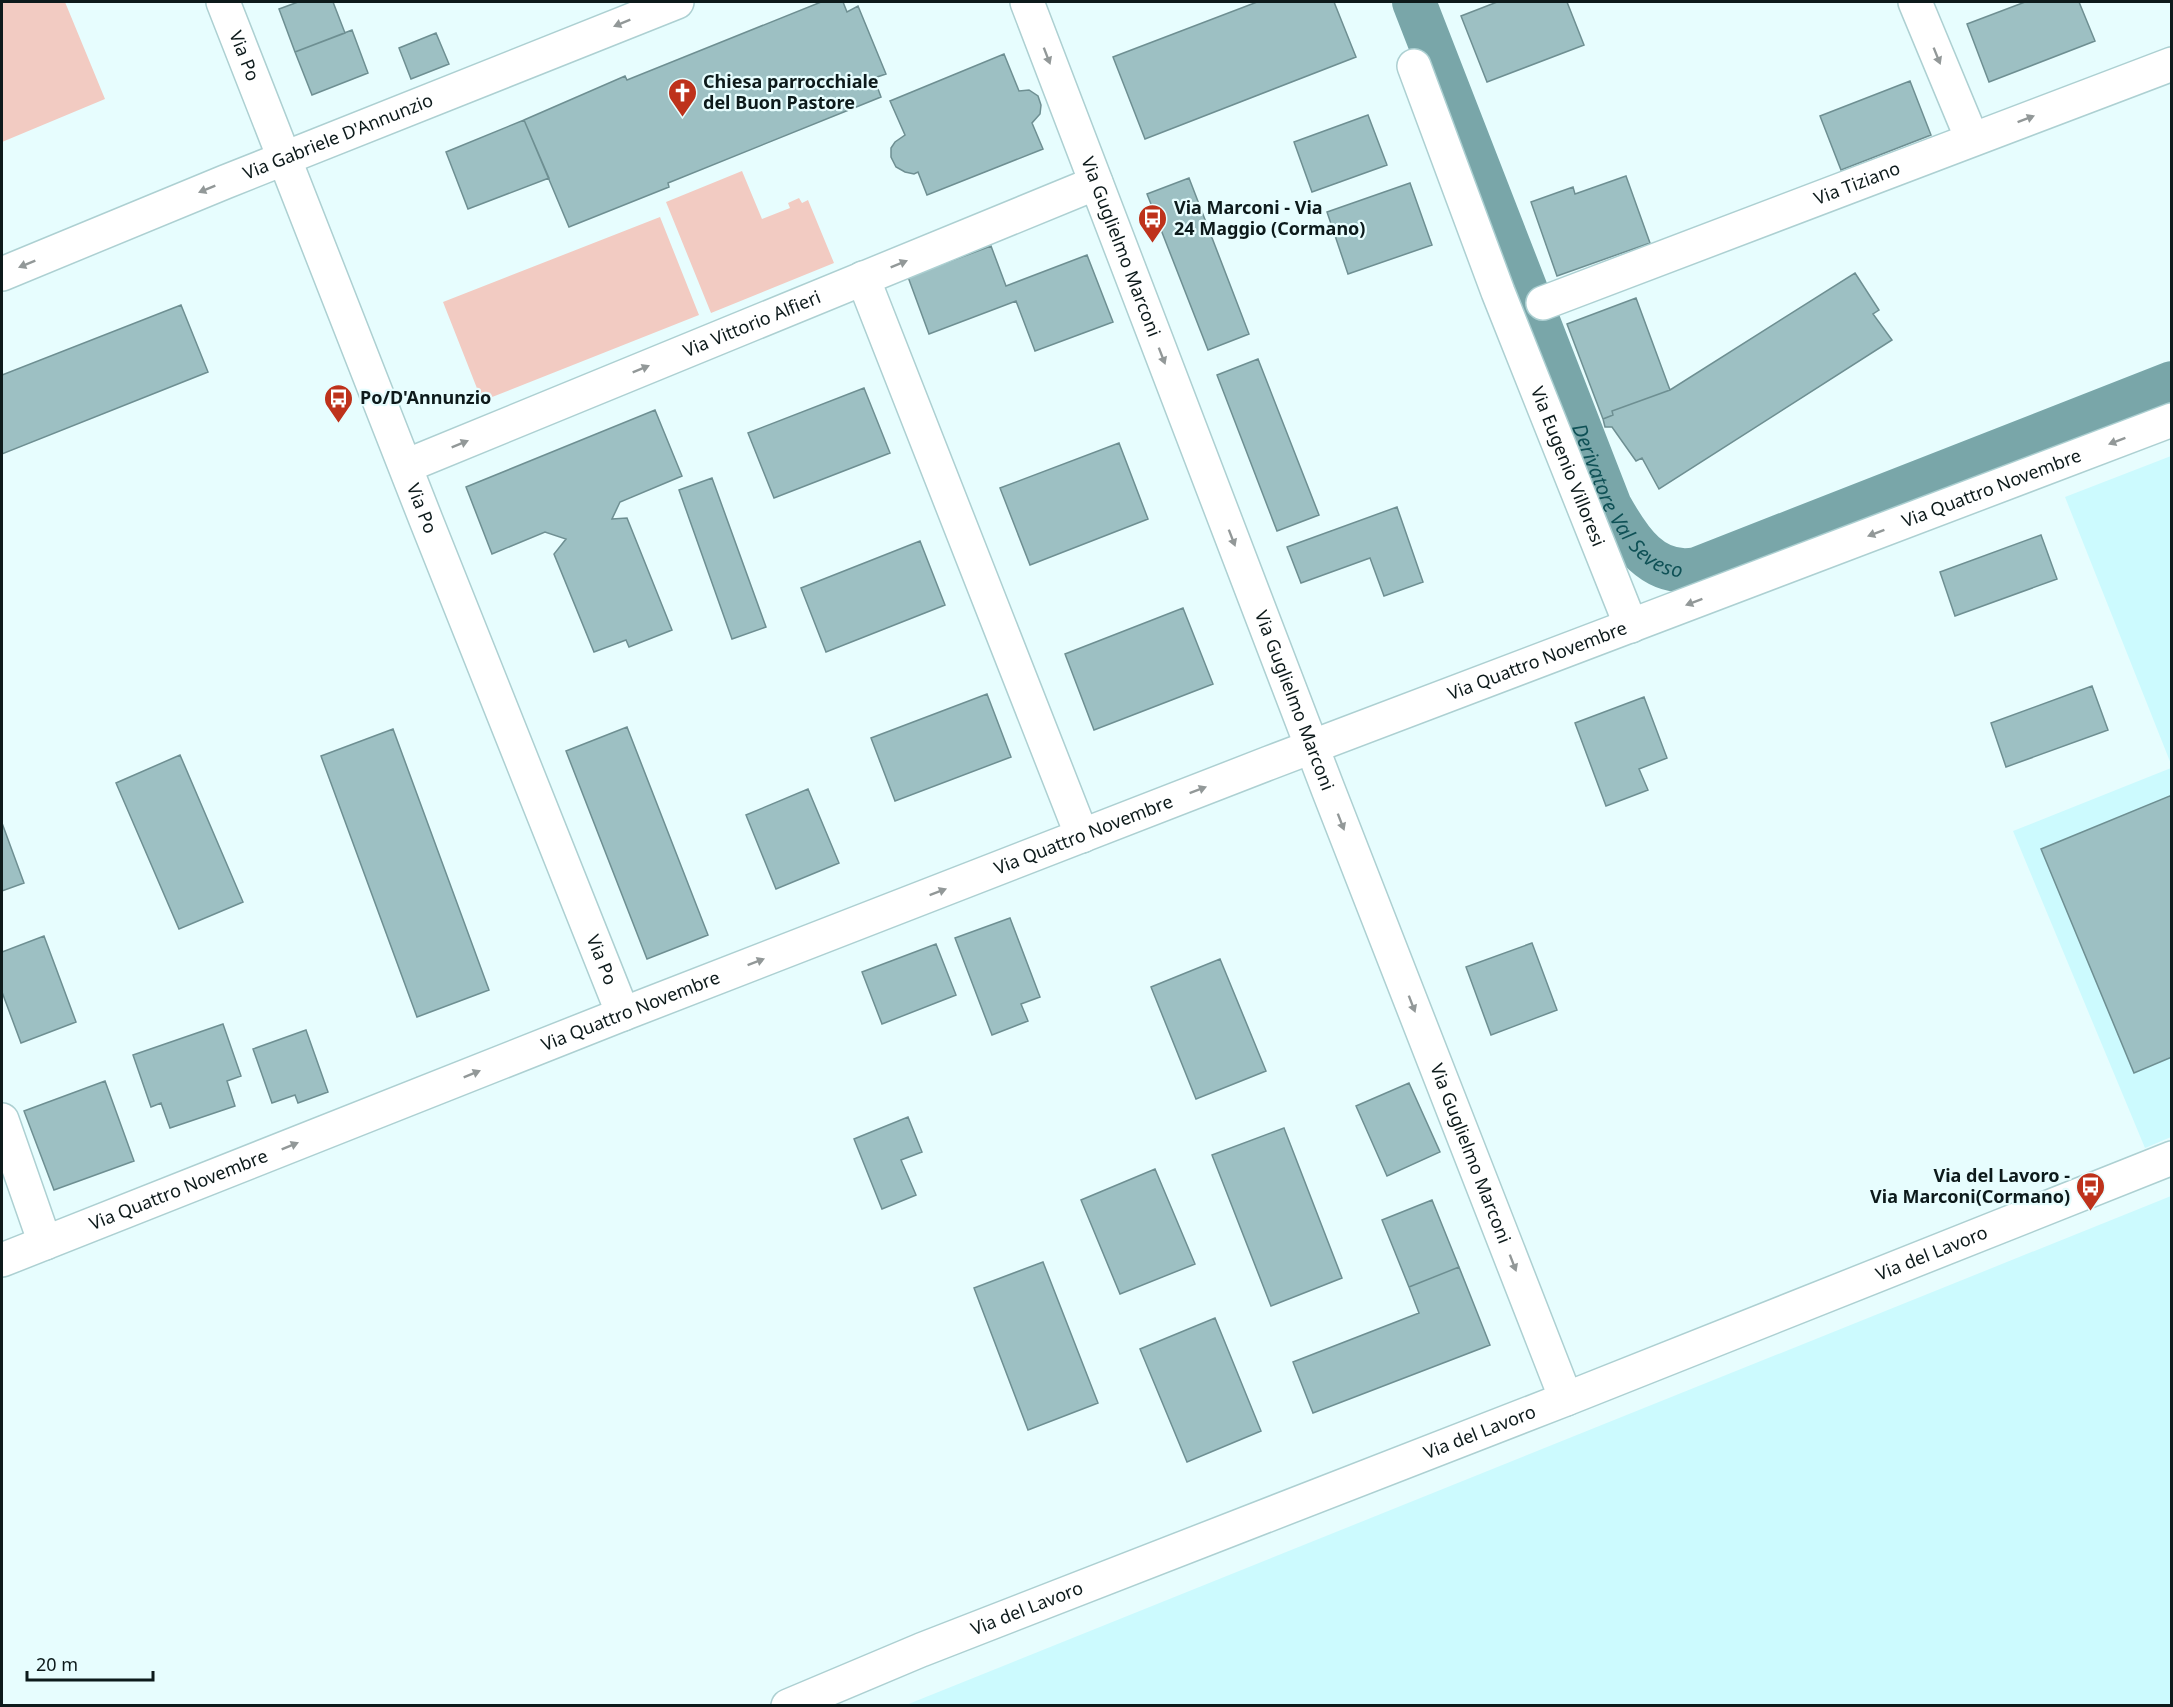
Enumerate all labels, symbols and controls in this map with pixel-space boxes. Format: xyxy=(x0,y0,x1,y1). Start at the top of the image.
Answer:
one-way arrow xyxy=(613,18,631,28)
street label: Via Po xyxy=(224,27,266,84)
one-way arrow xyxy=(1043,47,1053,65)
one-way arrow xyxy=(1932,47,1942,65)
place label: Chiesa parrocchiale del Buon Pastore xyxy=(703,69,879,114)
church icon: Chiesa parrocchiale del Buon Pastore xyxy=(666,76,698,118)
street label: Via Gabriele D'Annunzio xyxy=(239,87,436,185)
one-way arrow xyxy=(2018,113,2036,123)
street label: Via Guglielmo Marconi xyxy=(1076,153,1167,340)
street label: Via Tiziano xyxy=(1810,155,1903,210)
one-way arrow xyxy=(198,184,216,194)
place label: Via Marconi - Via 24 Maggio (Cormano) xyxy=(1174,195,1365,240)
bus stop icon: Via Marconi - Via 24 Maggio (Cormano) xyxy=(1137,202,1169,244)
one-way arrow xyxy=(890,259,908,268)
one-way arrow xyxy=(18,260,36,269)
street label: Via Vittorio Alfieri xyxy=(679,284,824,362)
one-way arrow xyxy=(1158,347,1167,365)
one-way arrow xyxy=(632,364,650,374)
bus stop icon: Po/D'Annunzio xyxy=(323,382,355,424)
street label: Via Eugenio Villoresi xyxy=(1526,383,1611,550)
place label: Po/D'Annunzio xyxy=(360,385,491,409)
water label: Derivatore Val Seveso xyxy=(1566,420,1684,584)
one-way arrow xyxy=(2108,436,2126,446)
one-way arrow xyxy=(452,439,470,449)
street label: Via Quattro Novembre xyxy=(1898,443,2084,533)
street label: Via Po xyxy=(402,480,443,537)
one-way arrow xyxy=(1867,528,1885,538)
one-way arrow xyxy=(1227,529,1237,547)
one-way arrow xyxy=(1684,597,1702,607)
street label: Via Guglielmo Marconi xyxy=(1250,607,1340,794)
street label: Via Quattro Novembre xyxy=(1444,615,1630,705)
one-way arrow xyxy=(1189,785,1207,795)
street label: Via Quattro Novembre xyxy=(990,789,1176,880)
one-way arrow xyxy=(1337,813,1346,831)
one-way arrow xyxy=(929,887,947,896)
street label: Via Po xyxy=(582,931,623,988)
one-way arrow xyxy=(747,957,765,967)
street label: Via Quattro Novembre xyxy=(537,965,723,1056)
one-way arrow xyxy=(1407,995,1417,1013)
street label: Via Guglielmo Marconi xyxy=(1425,1060,1517,1247)
one-way arrow xyxy=(463,1069,481,1079)
one-way arrow xyxy=(281,1141,299,1150)
street label: Via Quattro Novembre xyxy=(86,1143,271,1235)
place label: Via del Lavoro - Via Marconi(Cormano) xyxy=(1870,1163,2070,1208)
bus stop icon: Via del Lavoro - Via Marconi(Cormano) xyxy=(2075,1170,2107,1212)
street label: Via del Lavoro xyxy=(1872,1220,1991,1286)
one-way arrow xyxy=(1509,1255,1519,1273)
street label: Via del Lavoro xyxy=(1420,1399,1539,1464)
street label: Via del Lavoro xyxy=(967,1575,1086,1640)
scale bar xyxy=(27,1644,153,1682)
text: 20 m xyxy=(36,1652,78,1676)

